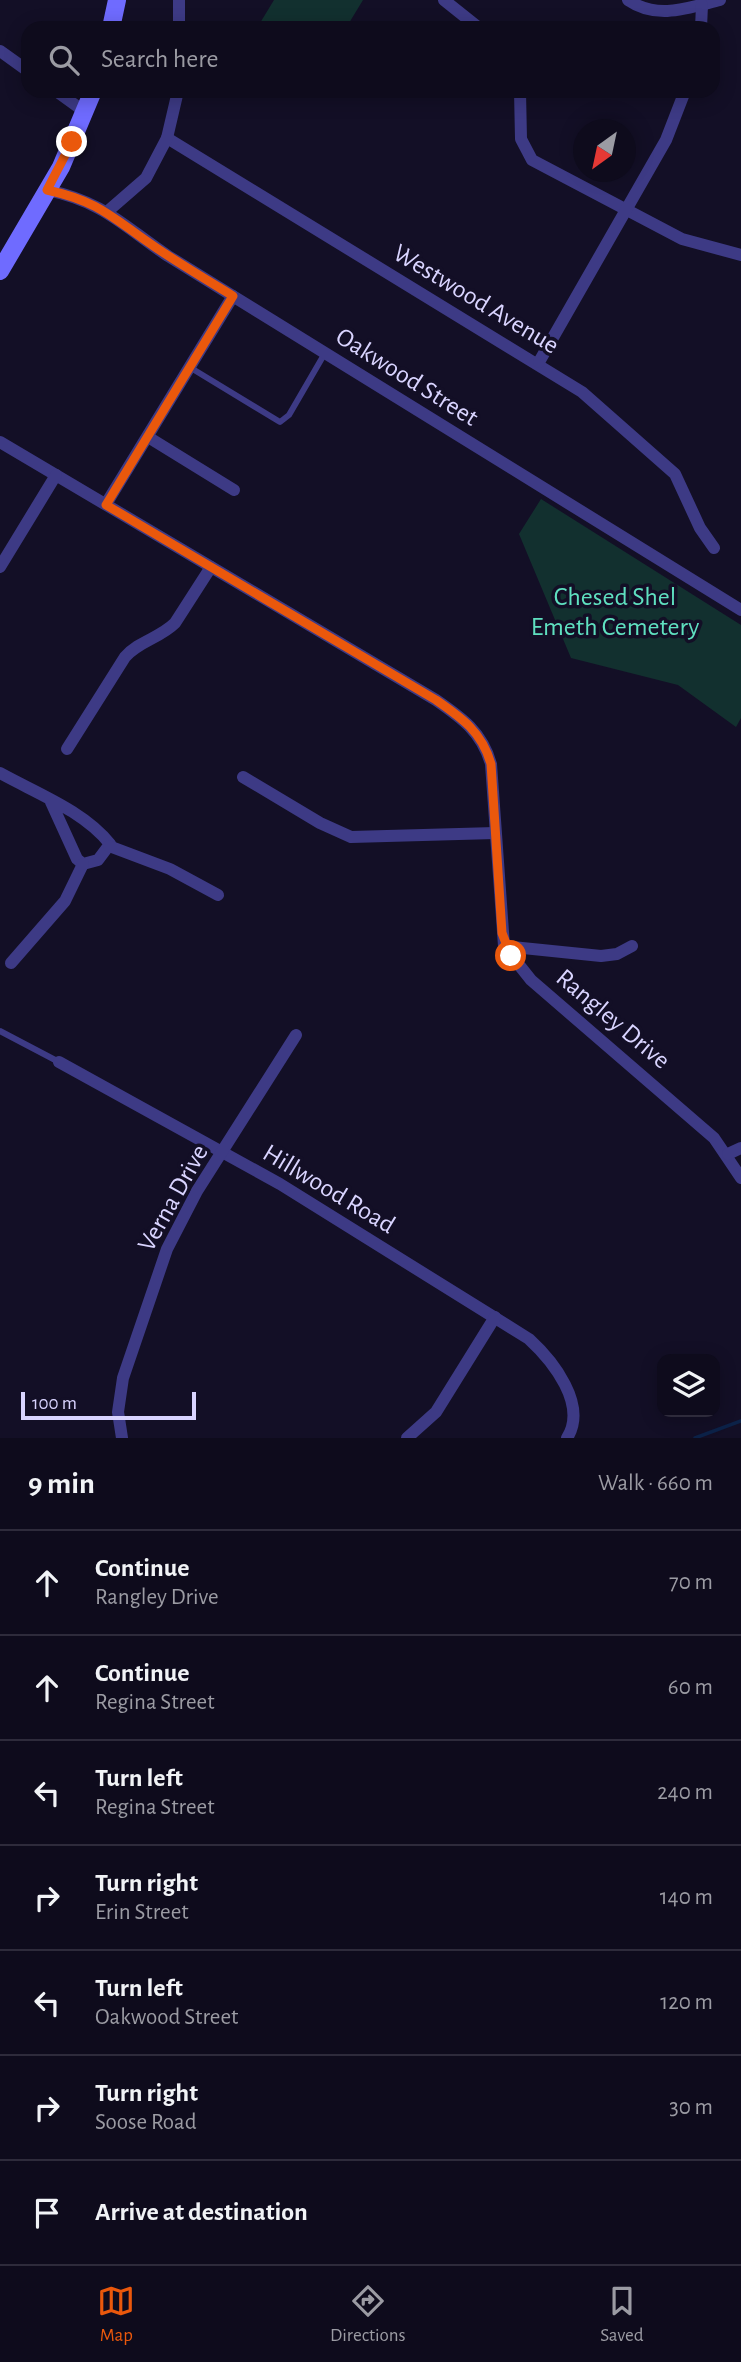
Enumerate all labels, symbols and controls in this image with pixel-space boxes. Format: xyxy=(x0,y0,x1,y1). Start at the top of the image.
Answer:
search box xyxy=(21,21,720,98)
icon: search xyxy=(45,41,83,79)
text: Search here xyxy=(101,46,219,72)
north arrow xyxy=(573,119,636,182)
route end xyxy=(56,126,87,157)
street label: Westwood Avenue xyxy=(389,239,563,359)
street label: Oakwood Street xyxy=(331,323,483,431)
park label: Chesed Shel Emeth Cemetery xyxy=(531,584,699,640)
route start xyxy=(495,940,526,971)
street label: Rangley Drive xyxy=(551,964,675,1074)
street label: Hillwood Road xyxy=(258,1139,400,1239)
street label: Verna Drive xyxy=(133,1140,213,1256)
map controls xyxy=(657,1354,720,1417)
button: layers xyxy=(657,1354,720,1417)
scale bar xyxy=(21,1389,196,1421)
text: 100 m xyxy=(32,1394,77,1413)
text: 9 min xyxy=(28,1469,95,1499)
text: Walk · 660 m xyxy=(598,1472,713,1495)
text: Continue xyxy=(95,1555,190,1581)
icon: ahead xyxy=(28,1564,66,1602)
text: 70 m xyxy=(669,1571,713,1594)
text: Rangley Drive xyxy=(95,1586,219,1609)
text: Continue xyxy=(95,1660,190,1686)
icon: ahead xyxy=(28,1669,66,1707)
text: 60 m xyxy=(668,1676,713,1699)
text: Regina Street xyxy=(95,1691,215,1714)
text: Turn left xyxy=(95,1765,183,1791)
icon: left xyxy=(28,1774,66,1812)
text: 240 m xyxy=(657,1781,713,1804)
text: Regina Street xyxy=(95,1796,215,1819)
text: Turn right xyxy=(95,1870,198,1896)
icon: right xyxy=(28,1879,66,1917)
text: 140 m xyxy=(660,1886,713,1909)
text: Erin Street xyxy=(95,1901,189,1924)
text: Turn left xyxy=(95,1975,183,2001)
icon: left xyxy=(28,1984,66,2022)
text: 120 m xyxy=(660,1991,713,2014)
text: Oakwood Street xyxy=(95,2006,238,2029)
text: Turn right xyxy=(95,2080,198,2106)
icon: right xyxy=(28,2089,66,2127)
text: 30 m xyxy=(669,2096,713,2119)
text: Soose Road xyxy=(95,2111,197,2134)
icon: arrive xyxy=(28,2194,66,2232)
text: Arrive at destination xyxy=(95,2199,308,2225)
tab: Map xyxy=(97,2282,135,2347)
tab: Directions xyxy=(330,2282,406,2347)
tab: Saved xyxy=(600,2282,644,2347)

